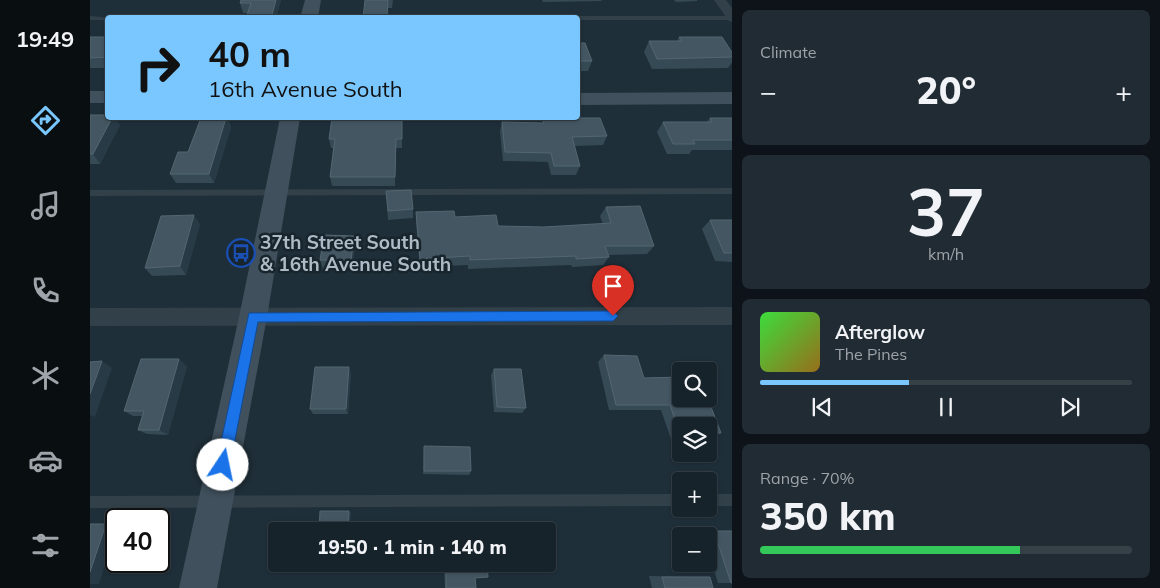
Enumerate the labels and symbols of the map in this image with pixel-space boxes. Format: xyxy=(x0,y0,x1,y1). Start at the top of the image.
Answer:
place label: 37th Street South & 16th Avenue South xyxy=(260,230,451,276)
bus stop icon: 37th Street South & 16th Avenue South xyxy=(226,238,256,268)
pin xyxy=(592,265,634,316)
position arrow xyxy=(196,438,248,490)
speed limit sign: 40 xyxy=(105,508,170,573)

